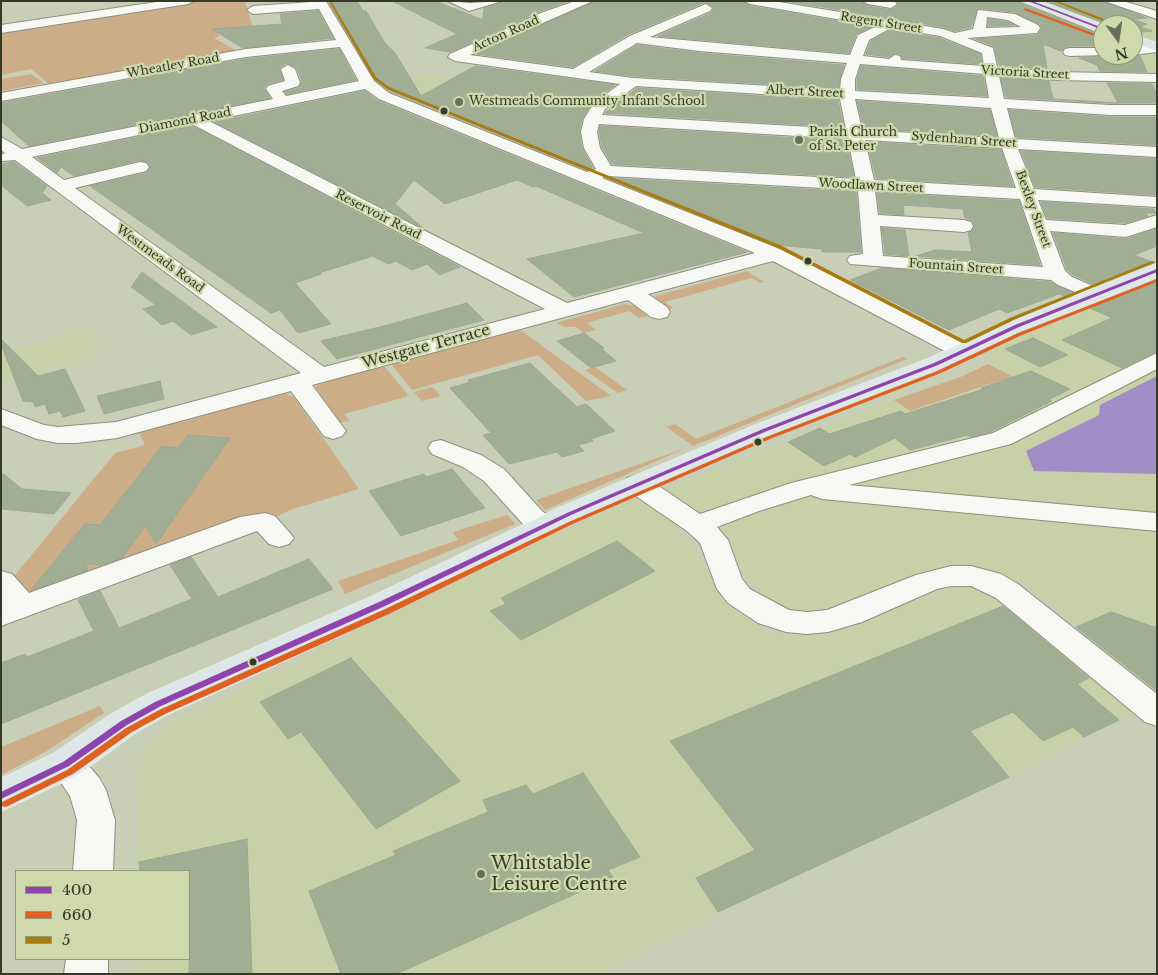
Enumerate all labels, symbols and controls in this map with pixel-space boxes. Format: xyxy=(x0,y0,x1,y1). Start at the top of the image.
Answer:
street label: Regent Street xyxy=(839,9,923,37)
street label: Acton Road xyxy=(470,13,542,55)
north arrow xyxy=(1093,15,1143,65)
text: N xyxy=(1113,43,1130,64)
street label: Wheatley Road xyxy=(125,51,221,81)
street label: Victoria Street xyxy=(981,64,1069,82)
street label: Albert Street xyxy=(766,83,844,101)
place label: Westmeads Community Infant School xyxy=(469,95,705,109)
marker: Westmeads Community Infant School xyxy=(453,96,465,108)
street label: Diamond Road xyxy=(138,105,232,137)
unlabelled marker xyxy=(439,106,449,116)
place label: Parish Church of St. Peter xyxy=(809,126,897,154)
street label: Sydenham Street xyxy=(911,129,1017,151)
marker: Parish Church of St. Peter xyxy=(793,134,805,146)
street label: Bexley Street xyxy=(1012,168,1054,250)
street label: Woodlawn Street xyxy=(818,176,924,196)
street label: Reservoir Road xyxy=(333,187,423,243)
street label: Westmeads Road xyxy=(113,222,207,296)
unlabelled marker xyxy=(803,256,813,266)
street label: Fountain Street xyxy=(908,257,1004,277)
street label: Westgate Terrace xyxy=(360,321,492,373)
unlabelled marker xyxy=(753,437,763,447)
unlabelled marker xyxy=(248,657,258,667)
place label: Whitstable Leisure Centre xyxy=(491,853,627,896)
marker: Whitstable Leisure Centre xyxy=(475,868,487,880)
legend xyxy=(15,870,190,960)
text: 400 xyxy=(62,880,92,899)
text: 660 xyxy=(62,905,92,924)
text: 5 xyxy=(62,930,71,949)

